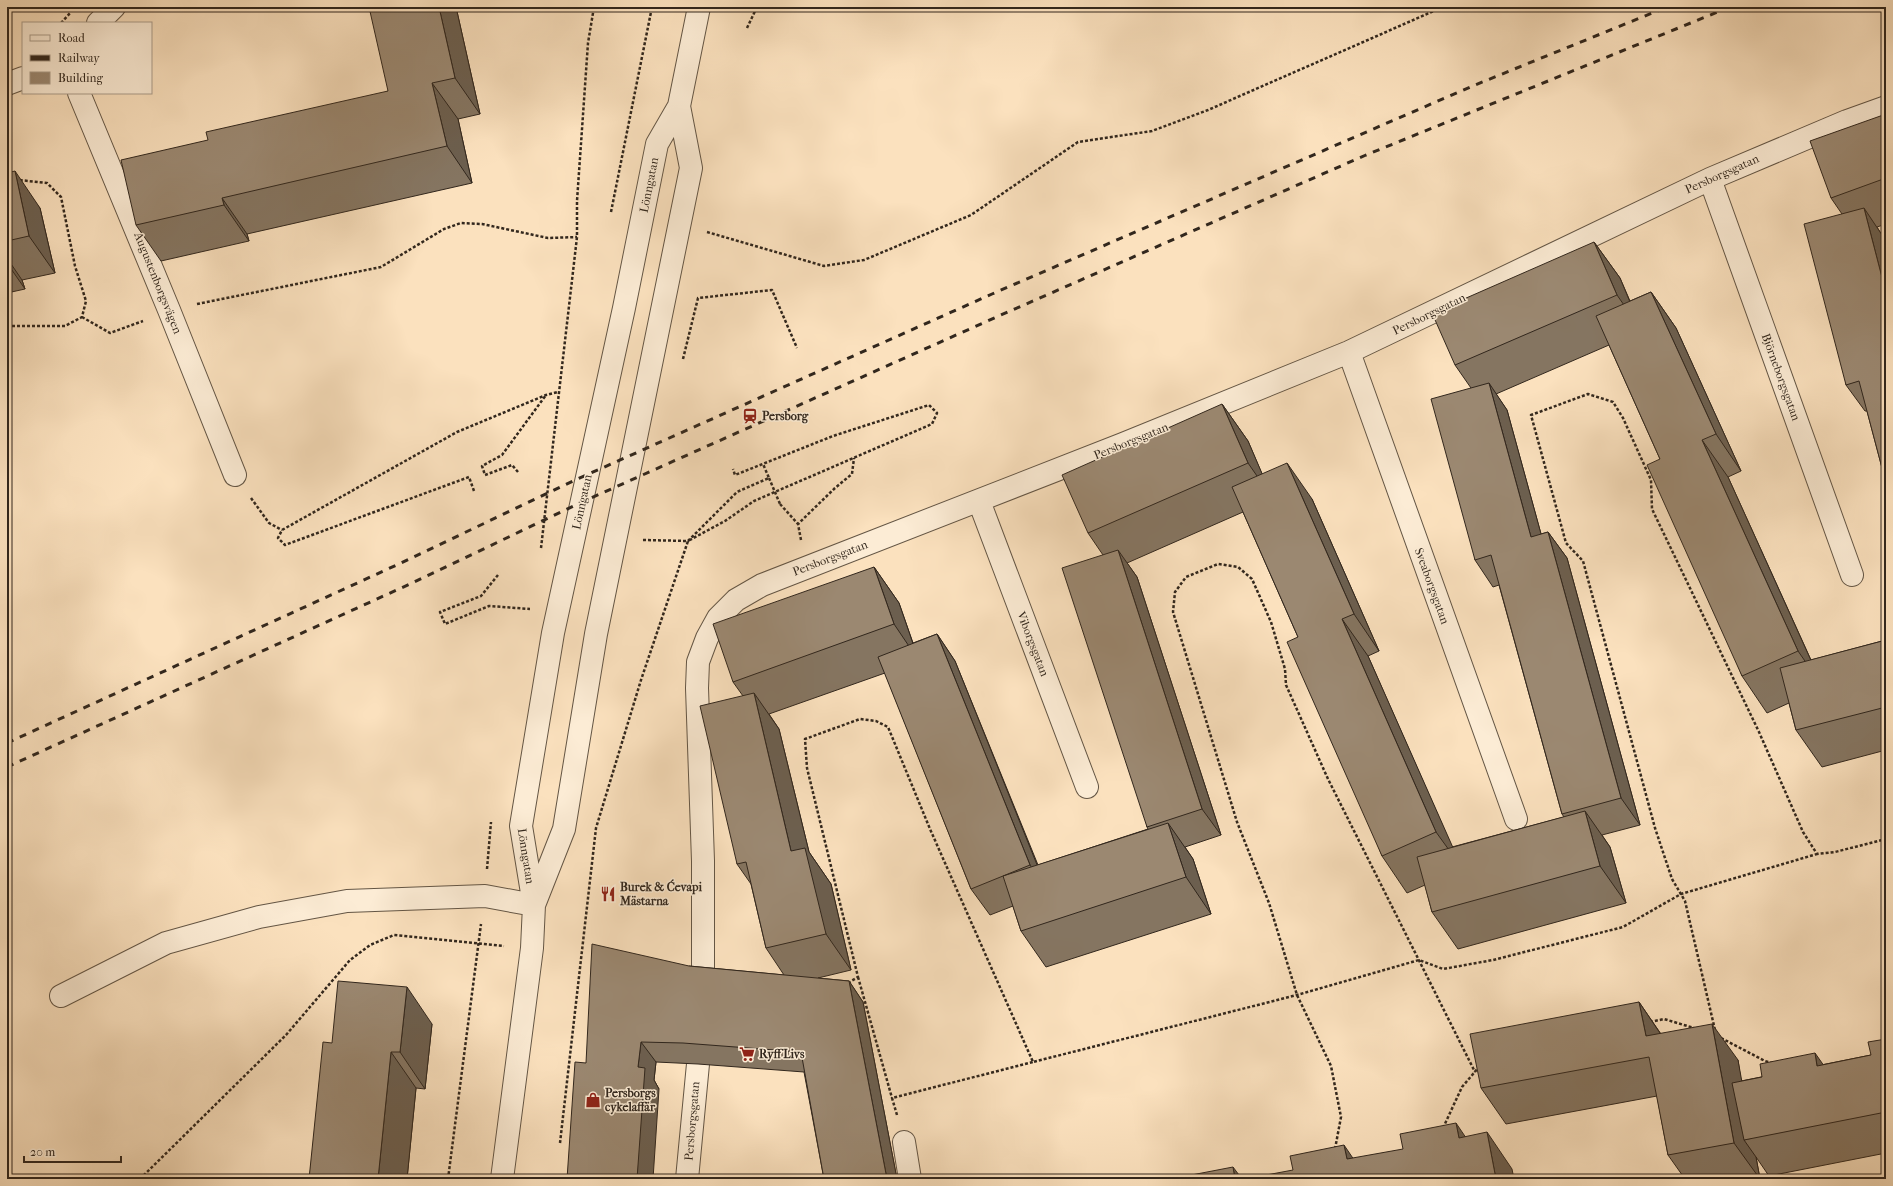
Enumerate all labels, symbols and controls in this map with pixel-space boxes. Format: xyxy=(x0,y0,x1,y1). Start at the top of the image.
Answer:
legend xyxy=(22,22,152,94)
text: Road xyxy=(58,31,85,45)
text: Railway xyxy=(58,51,100,65)
text: Building xyxy=(58,71,103,85)
street label: Persborgsgatan xyxy=(1683,151,1761,197)
street label: Lönngatan xyxy=(637,156,661,214)
street label: Augustenborgsvägen xyxy=(131,229,185,336)
street label: Persborgsgatan xyxy=(1390,290,1468,338)
street label: Björneborgsgatan xyxy=(1759,332,1803,423)
station icon: Persborg xyxy=(741,407,759,425)
place label: Persborg xyxy=(762,409,809,424)
street label: Persborgsgatan xyxy=(1092,420,1170,462)
street label: Lönngatan xyxy=(569,473,595,531)
street label: Persborgsgatan xyxy=(790,537,870,579)
street label: Sveaborgsgatan xyxy=(1412,546,1452,626)
street label: Viborgsgatan xyxy=(1014,609,1052,678)
street label: Lönngatan xyxy=(515,827,537,885)
place label: Burek & Ćevapi Mästarna xyxy=(619,879,702,908)
restaurant icon: Burek & Ćevapi Mästarna xyxy=(599,885,617,903)
supermarket icon: Ryff Livs xyxy=(738,1045,756,1063)
place label: Ryff Livs xyxy=(759,1047,805,1062)
street label: Persborgsgatan xyxy=(682,1081,702,1161)
place label: Persborgs cykelaffär xyxy=(605,1086,656,1115)
shop icon: Persborgs cykelaffär xyxy=(584,1091,602,1109)
scale bar xyxy=(24,1138,121,1164)
text: 20 m xyxy=(30,1145,55,1159)

